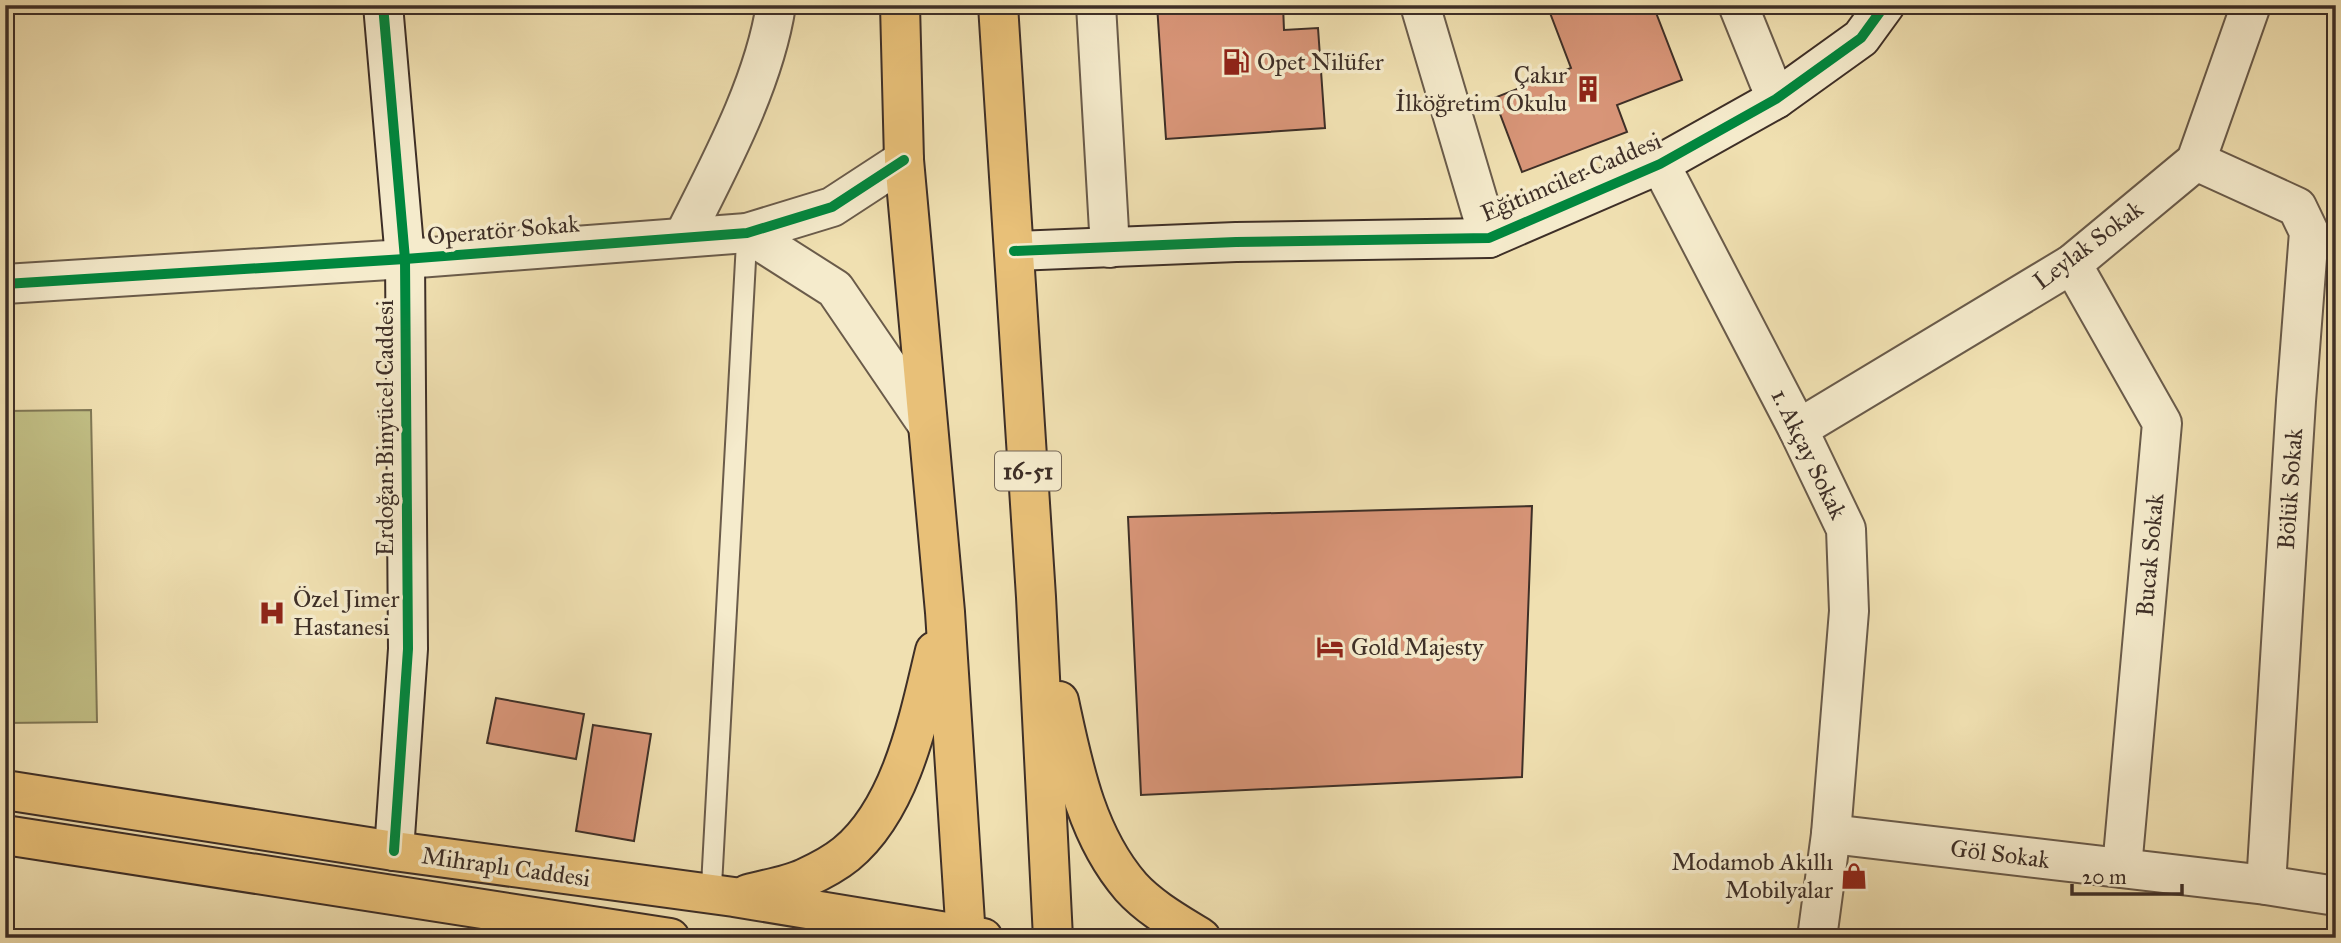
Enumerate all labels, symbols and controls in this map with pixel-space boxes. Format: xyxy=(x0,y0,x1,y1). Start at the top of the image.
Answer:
fuel station icon: Opet Nilüfer xyxy=(1221,47,1251,77)
place label: Opet Nilüfer xyxy=(1257,47,1384,77)
place label: Çakır İlköğretim Okulu xyxy=(1395,60,1567,118)
building icon: Çakır İlköğretim Okulu xyxy=(1573,74,1603,104)
street label: Eğitimciler Caddesi xyxy=(1476,125,1666,229)
street label: Leylak Sokak xyxy=(2027,193,2150,296)
street label: Operatör Sokak xyxy=(426,208,581,252)
street label: Erdoğan Binyücel Caddesi xyxy=(370,299,400,556)
street label: 1. Akçay Sokak xyxy=(1764,384,1854,525)
street label: Bölük Sokak xyxy=(2271,426,2309,551)
road number: 16-51 xyxy=(995,452,1061,491)
street label: Bucak Sokak xyxy=(2130,491,2170,618)
place label: Özel Jimer Hastanesi xyxy=(293,584,399,642)
hospital icon: Özel Jimer Hastanesi xyxy=(257,598,287,628)
hotel icon: Gold Majesty xyxy=(1315,632,1345,662)
place label: Gold Majesty xyxy=(1351,632,1484,662)
street label: Göl Sokak xyxy=(1949,833,2052,875)
street label: Mihraplı Caddesi xyxy=(420,840,593,894)
place label: Modamob Akıllı Mobilyalar xyxy=(1671,847,1833,905)
scale bar xyxy=(2072,852,2182,896)
shop icon: Modamob Akıllı Mobilyalar xyxy=(1839,861,1869,891)
text: 20 m xyxy=(2082,864,2127,890)

